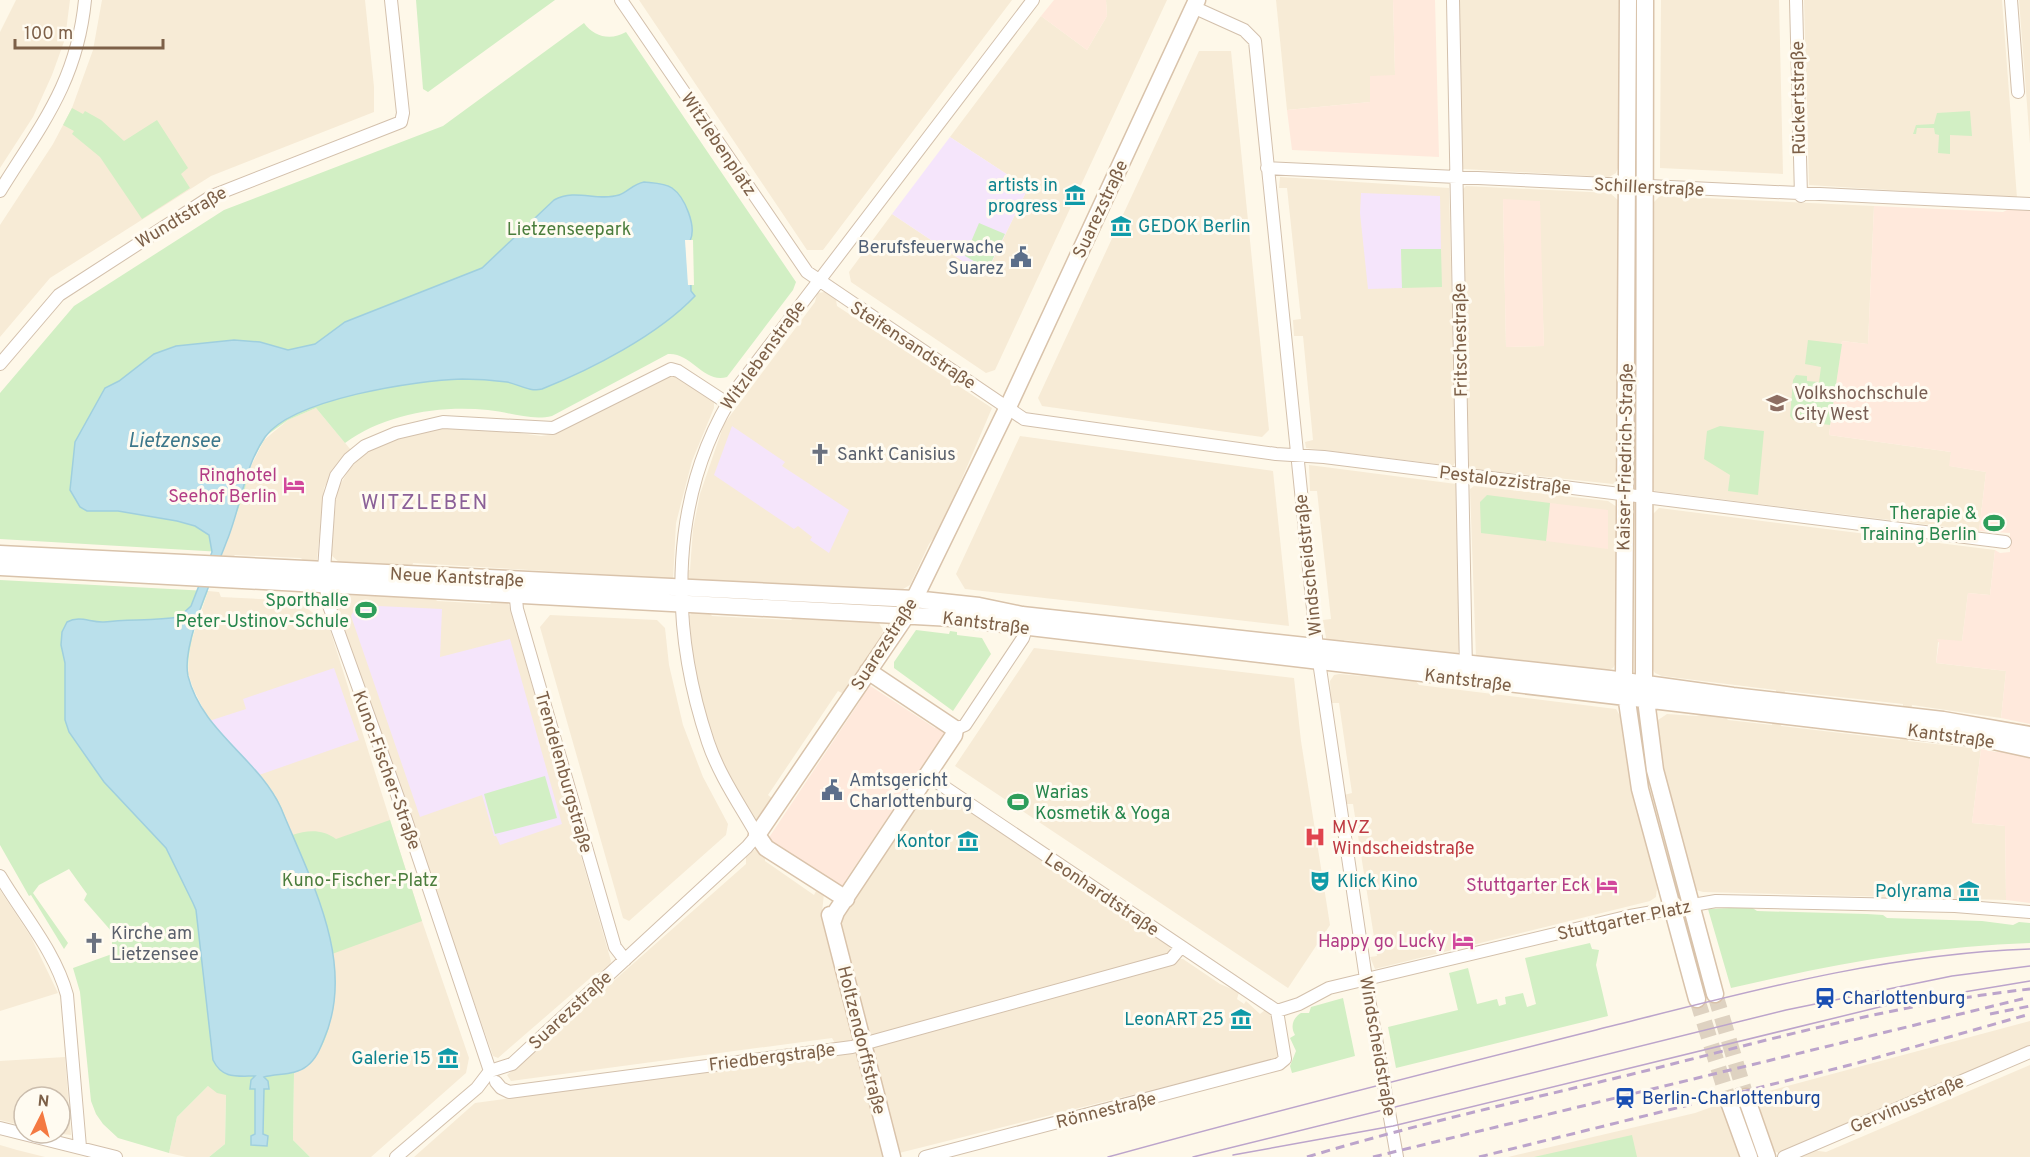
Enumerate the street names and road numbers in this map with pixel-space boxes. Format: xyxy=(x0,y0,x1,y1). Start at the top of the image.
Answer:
street label: Rückertstraße xyxy=(1787,41,1812,155)
street label: Witzlebenplatz xyxy=(675,89,761,201)
street label: Suarezstraße xyxy=(1069,157,1134,262)
street label: Schillerstraße xyxy=(1593,174,1705,203)
street label: Wundtstraße xyxy=(132,182,232,255)
street label: Fritschestraße xyxy=(1449,283,1474,397)
street label: Witzlebenstraße xyxy=(717,296,812,415)
street label: Steifensandstraße xyxy=(845,297,979,396)
street label: Kaiser-Friedrich-Straße xyxy=(1613,363,1640,551)
street label: Pestalozzistraße xyxy=(1438,462,1572,501)
street label: Windscheidstraße xyxy=(1291,493,1328,637)
street label: Neue Kantstraße xyxy=(389,563,525,593)
street label: Suarezstraße xyxy=(847,594,924,695)
street label: Kantstraße xyxy=(941,608,1031,641)
street label: Kantstraße xyxy=(1423,665,1513,698)
street label: Kuno-Fischer-Straße xyxy=(346,688,425,853)
street label: Trendelenburgstraße xyxy=(528,689,597,856)
street label: Kantstraße xyxy=(1906,720,1996,755)
street label: Leonhardtstraße xyxy=(1039,848,1163,942)
street label: Stuttgarter Platz xyxy=(1555,896,1693,947)
street label: Holtzendorffstraße xyxy=(831,964,890,1117)
street label: Suarezstraße xyxy=(524,967,618,1056)
street label: Windscheidstraße xyxy=(1353,974,1400,1118)
street label: Friedbergstraße xyxy=(708,1039,837,1078)
street label: Gervinusstraße xyxy=(1847,1071,1968,1140)
street label: Rönnestraße xyxy=(1054,1088,1159,1135)

